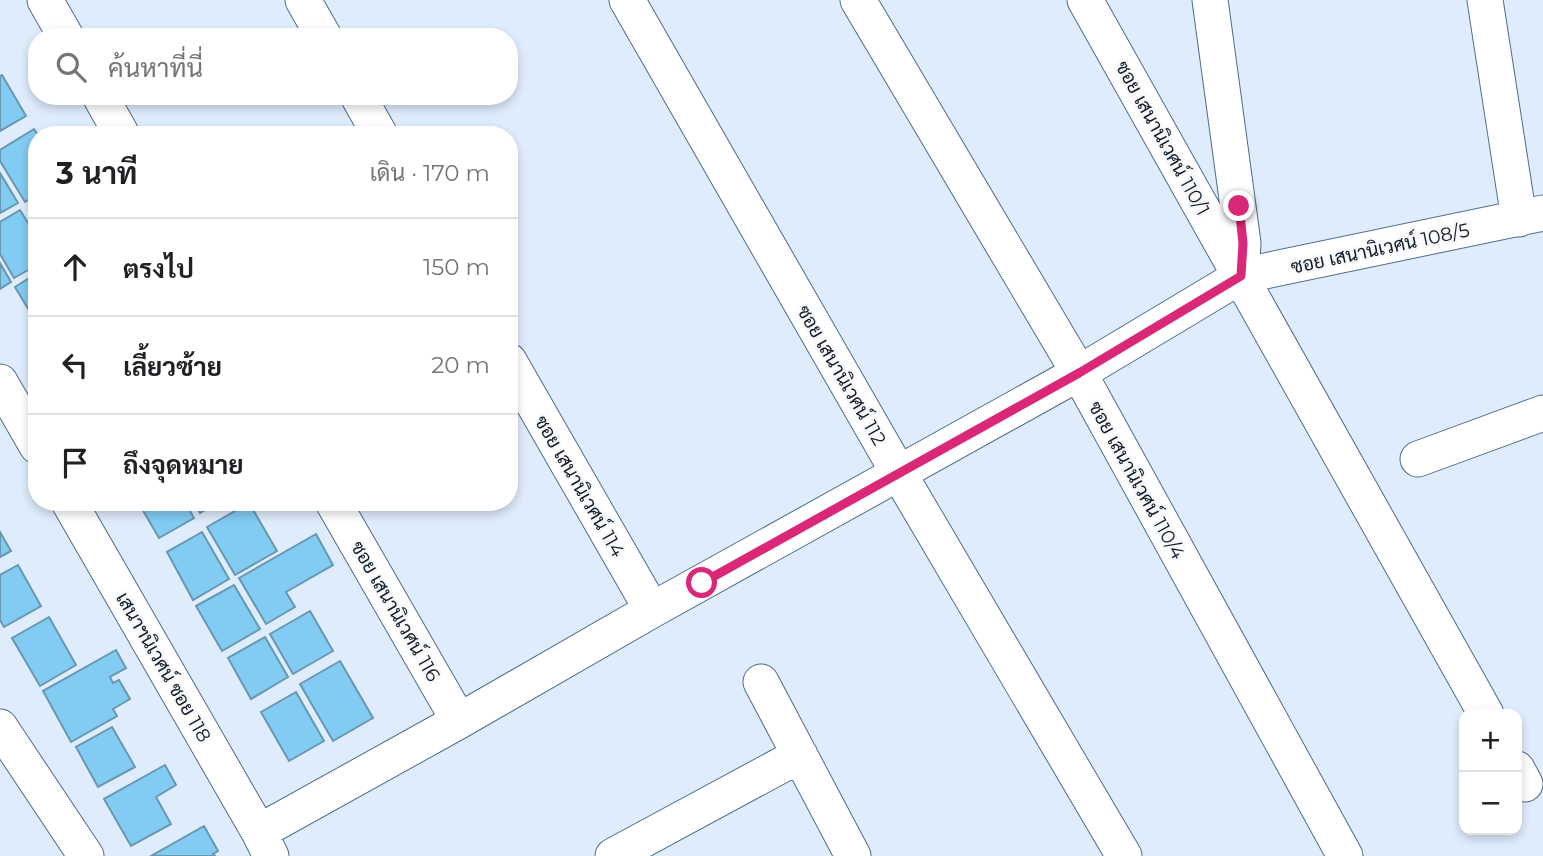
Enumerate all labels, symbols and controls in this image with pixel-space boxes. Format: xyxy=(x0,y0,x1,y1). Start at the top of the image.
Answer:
search box xyxy=(28,28,518,105)
icon: search xyxy=(52,48,90,86)
text: ค้นหาที่นี่ xyxy=(108,52,203,84)
street label: ซอย เสนานิเวศน์ 110/1 xyxy=(1111,57,1215,219)
text: 3 นาที xyxy=(56,155,137,192)
text: เดิน · 170 m xyxy=(370,159,490,187)
route end xyxy=(1223,190,1254,221)
street label: ซอย เสนานิเวศน์ 108/5 xyxy=(1289,217,1472,279)
icon: ahead xyxy=(56,248,94,286)
text: ตรงไป xyxy=(123,253,194,285)
text: 150 m xyxy=(423,253,490,281)
street label: ซอย เสนานิเวศน์ 112 xyxy=(792,301,892,449)
icon: left xyxy=(56,346,94,384)
text: เลี้ยวซ้าย xyxy=(123,351,222,383)
text: 20 m xyxy=(431,351,490,379)
street label: ซอย เสนานิเวศน์ 110/4 xyxy=(1084,397,1191,563)
street label: ซอย เสนานิเวศน์ 114 xyxy=(530,411,630,561)
icon: arrive xyxy=(56,444,94,482)
text: ถึงจุดหมาย xyxy=(123,449,244,481)
street label: ซอย เสนานิเวศน์ 116 xyxy=(346,536,446,686)
route start xyxy=(686,567,717,598)
street label: เสนาฯนิเวศน์ ซอย 118 xyxy=(111,588,217,746)
map controls xyxy=(1459,709,1522,835)
button: + xyxy=(1459,709,1522,772)
button: − xyxy=(1459,772,1522,835)

